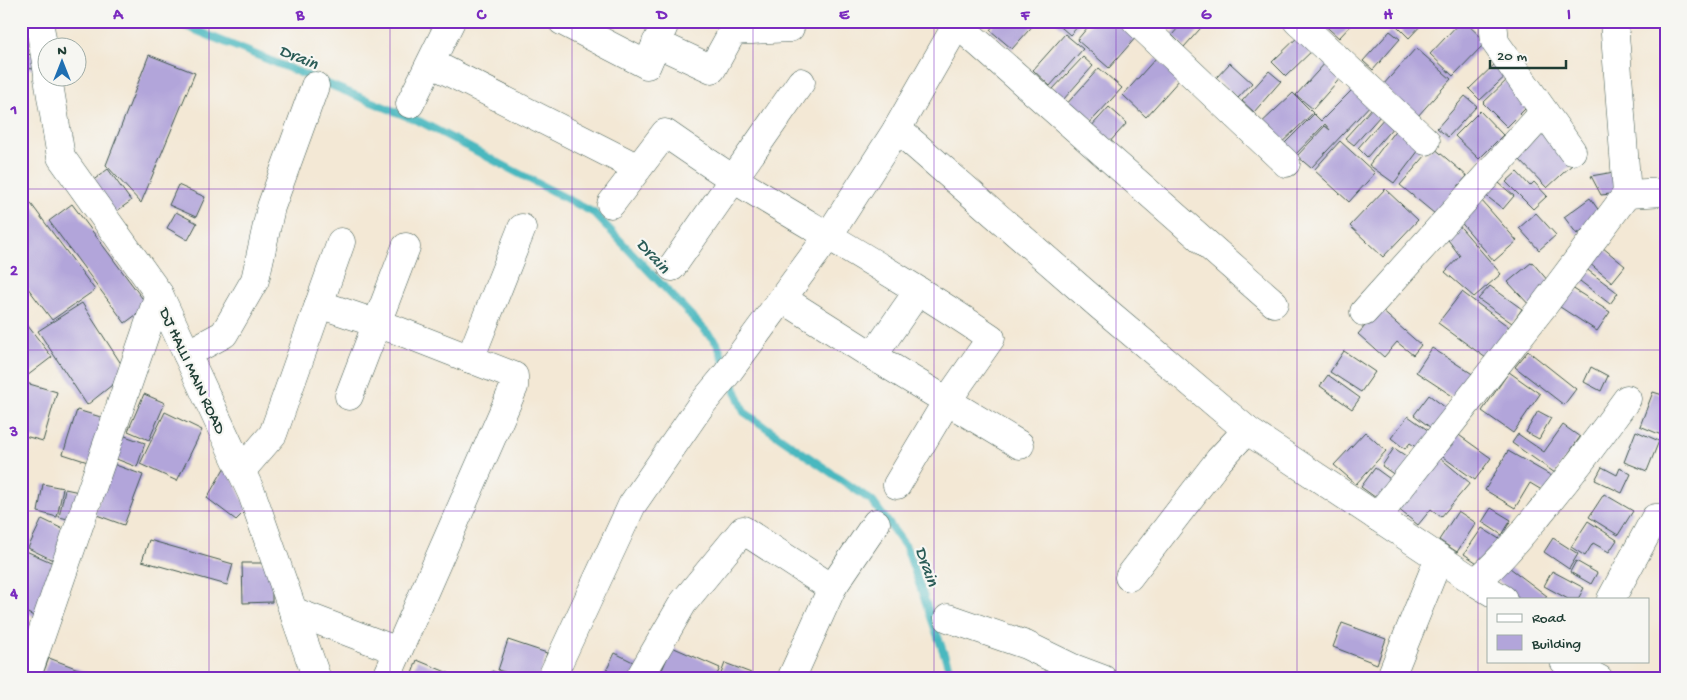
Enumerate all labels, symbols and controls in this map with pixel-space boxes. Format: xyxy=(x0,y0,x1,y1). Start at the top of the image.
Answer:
text: A xyxy=(112,7,124,26)
text: B xyxy=(295,7,305,26)
text: C xyxy=(476,7,487,26)
text: D xyxy=(655,7,668,26)
text: E xyxy=(839,7,850,26)
text: F xyxy=(1020,7,1031,26)
text: G xyxy=(1201,7,1212,26)
text: H xyxy=(1383,7,1393,26)
text: I xyxy=(1567,7,1571,26)
north arrow xyxy=(38,38,88,88)
scale bar xyxy=(1490,38,1566,70)
water label: Drain xyxy=(275,41,321,76)
text: N xyxy=(57,43,67,60)
text: 20 m xyxy=(1497,48,1527,66)
text: 1 xyxy=(10,102,17,121)
water label: Drain xyxy=(631,235,674,279)
text: 2 xyxy=(10,263,18,282)
street label: DJ HALLI MAIN ROAD xyxy=(153,304,229,438)
text: 3 xyxy=(9,424,18,443)
water label: Drain xyxy=(909,544,943,590)
text: 4 xyxy=(9,586,18,605)
legend xyxy=(1487,598,1650,662)
text: Road xyxy=(1532,610,1566,628)
text: Building xyxy=(1531,636,1581,654)

